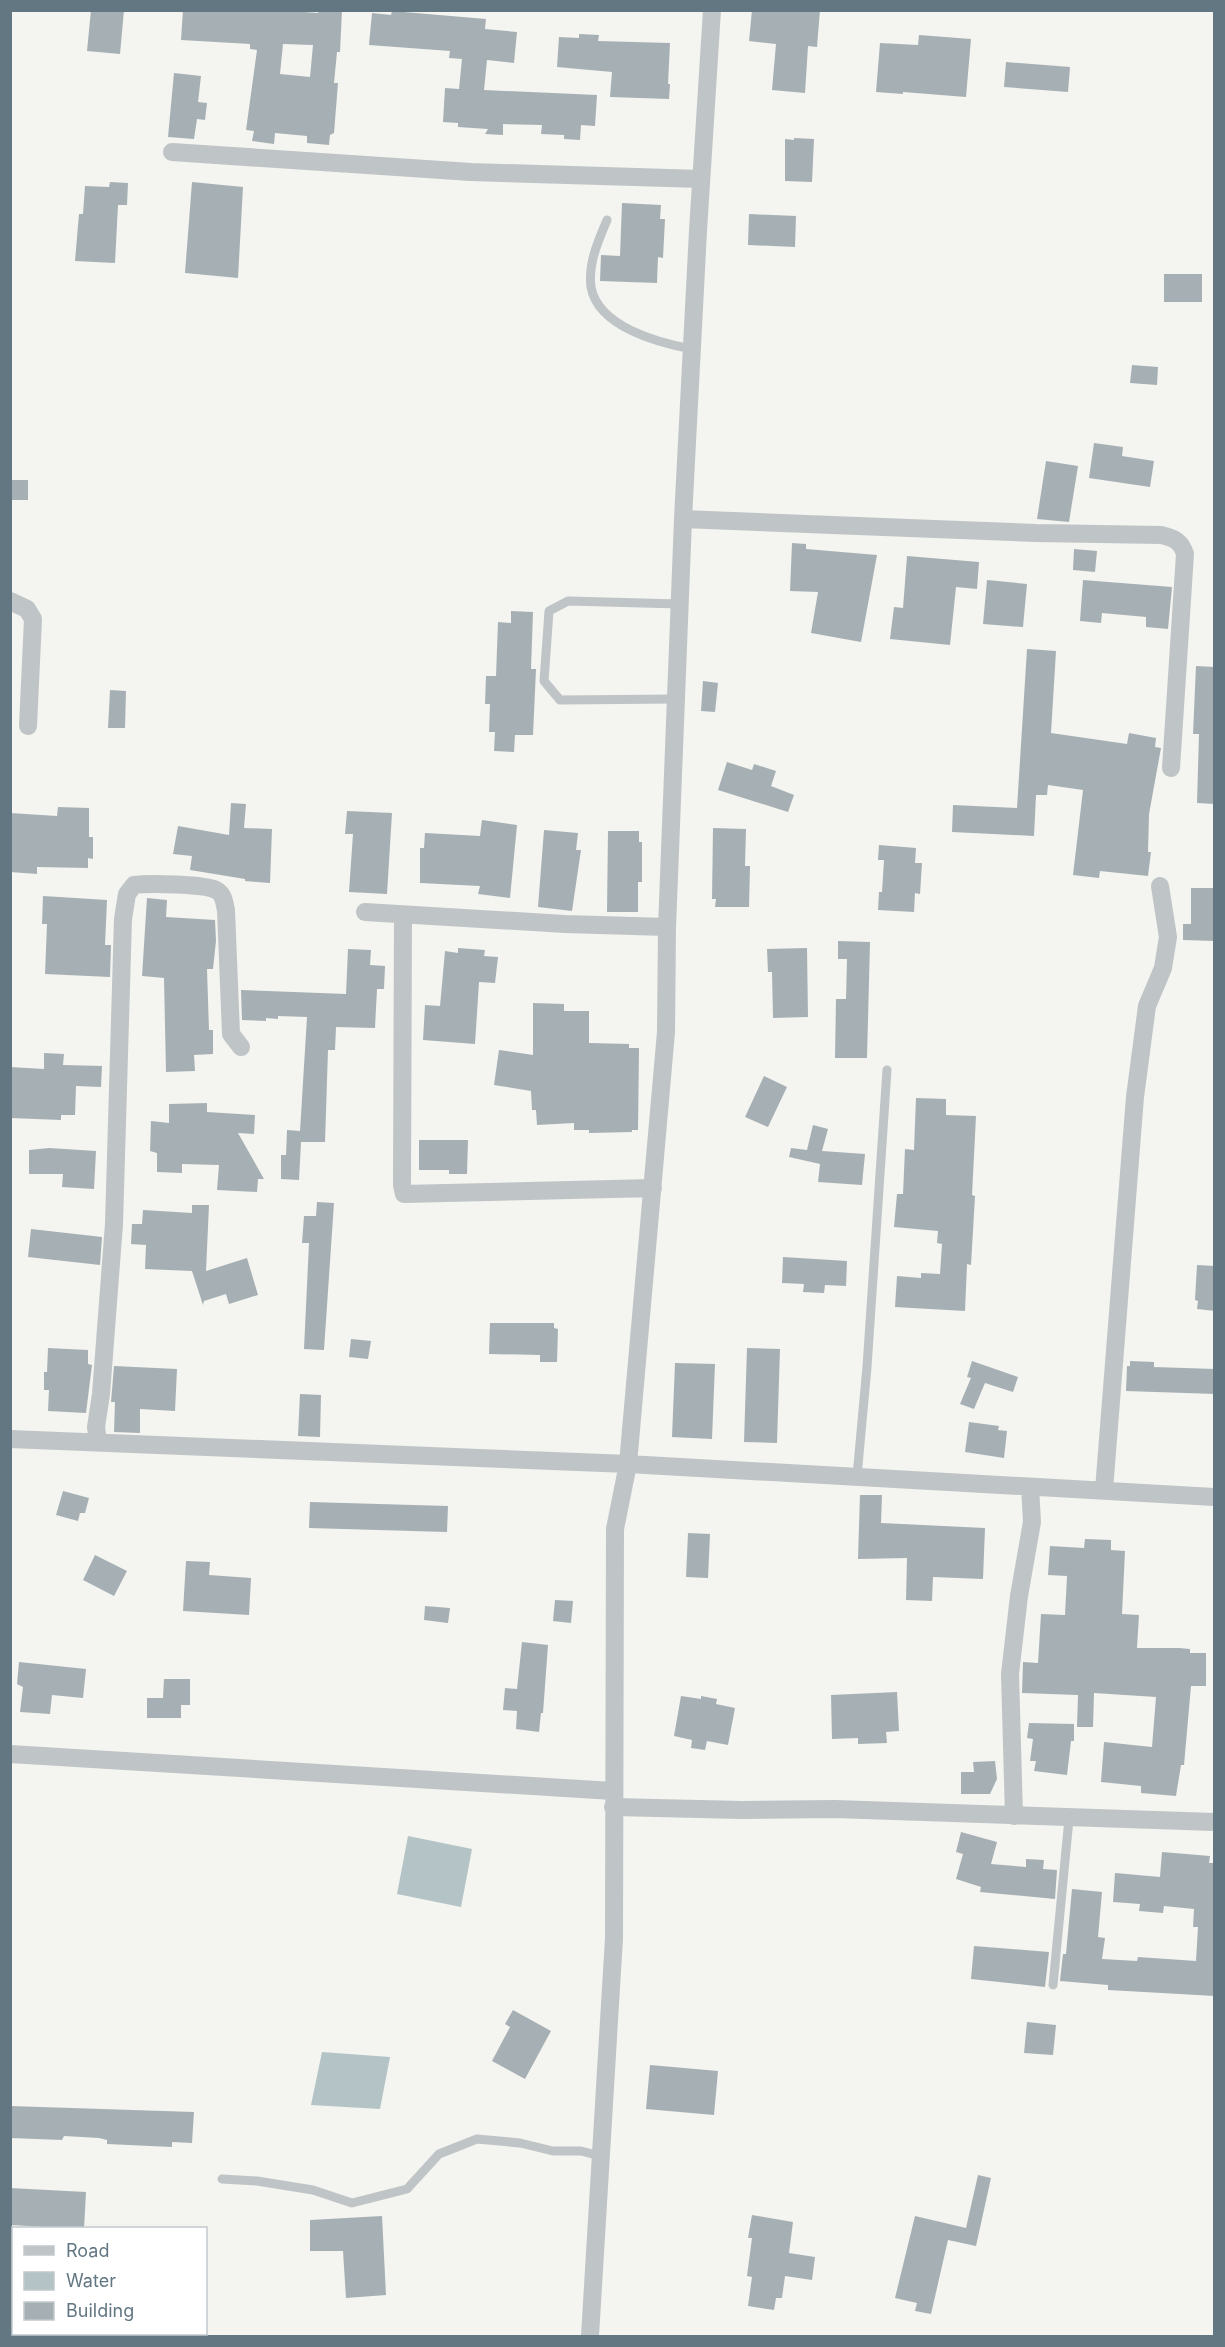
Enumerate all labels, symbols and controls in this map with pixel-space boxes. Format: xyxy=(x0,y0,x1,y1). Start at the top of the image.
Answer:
legend xyxy=(12,2227,207,2335)
text: Road xyxy=(66,2240,109,2261)
text: Water xyxy=(66,2270,116,2291)
text: Building xyxy=(66,2300,134,2321)

